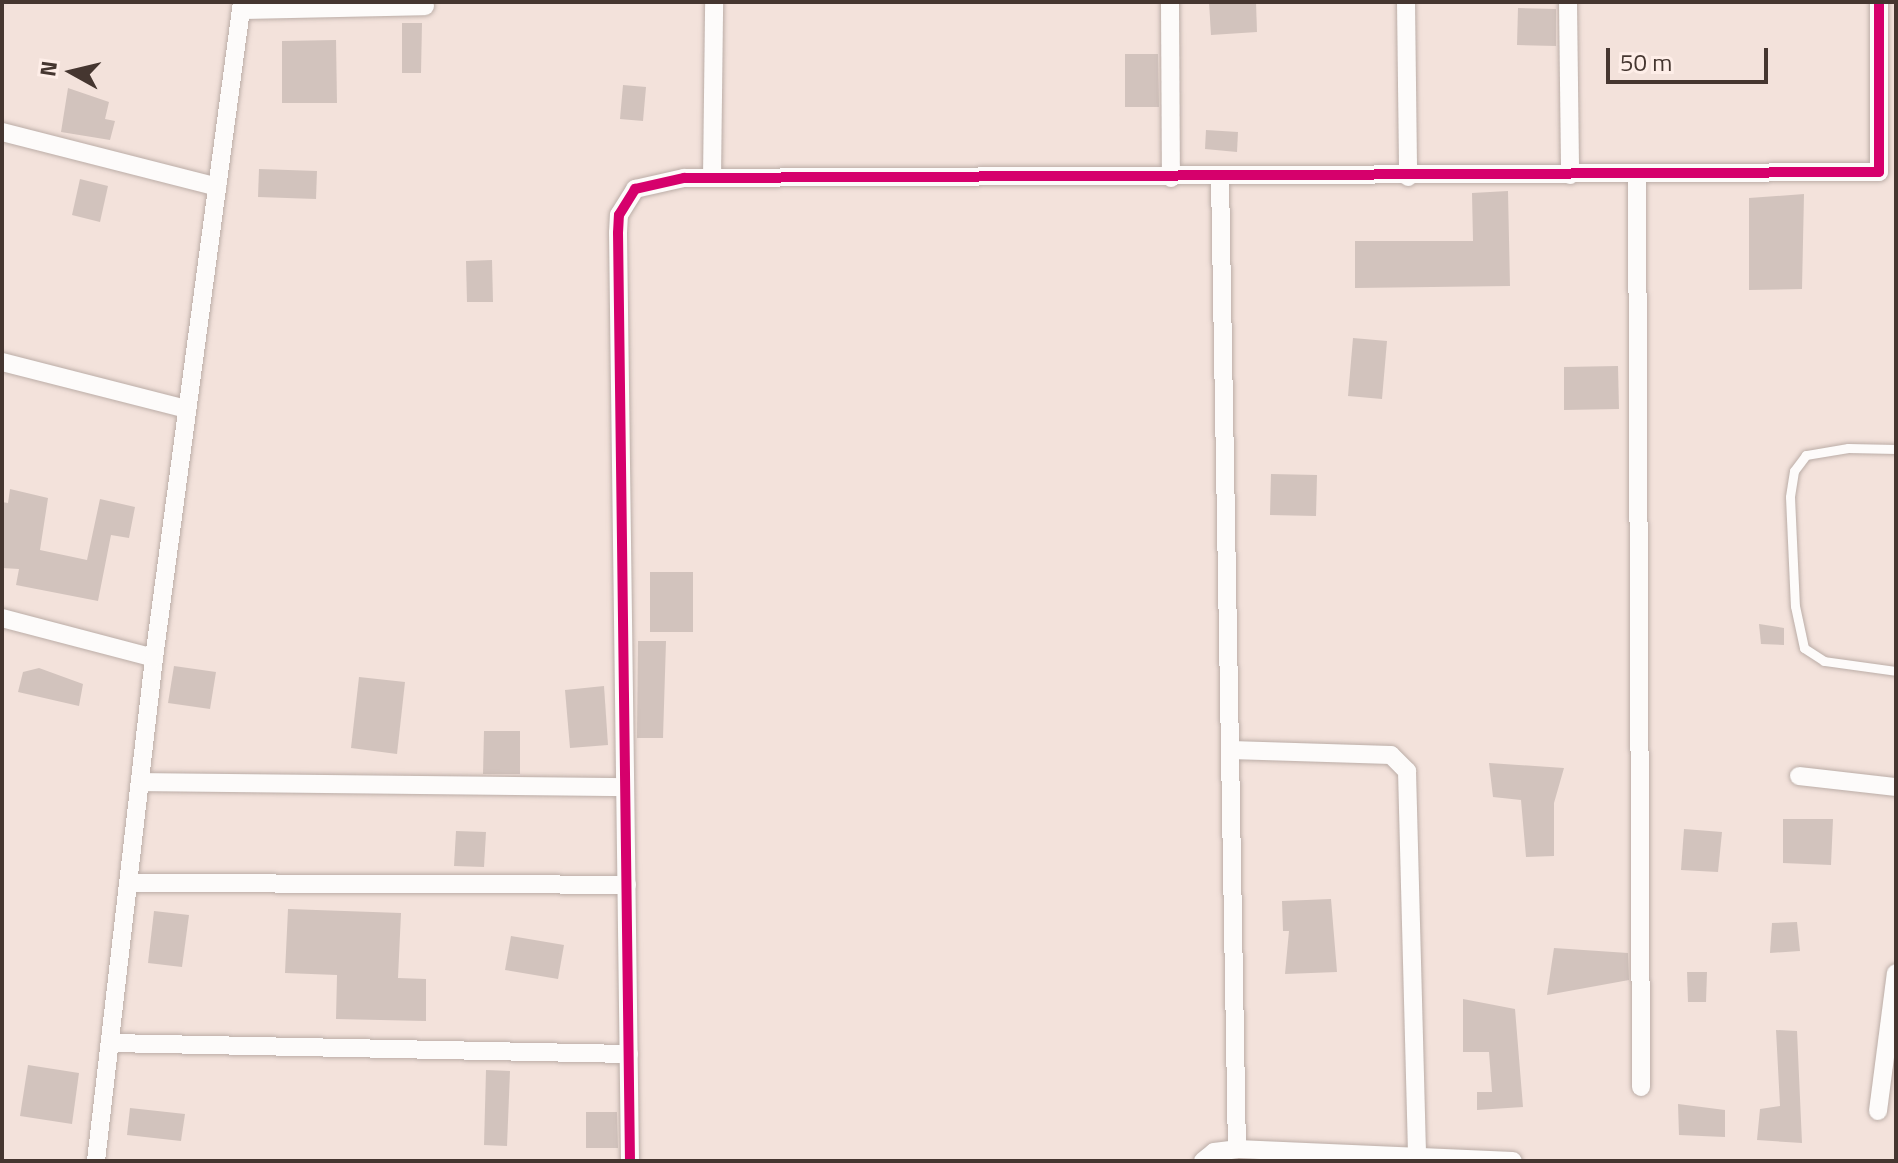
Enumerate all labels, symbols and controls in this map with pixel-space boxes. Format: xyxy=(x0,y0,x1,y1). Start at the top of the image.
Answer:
north arrow xyxy=(32,32,112,112)
scale bar xyxy=(1610,32,1772,82)
text: 50 m xyxy=(1620,44,1672,80)
text: N xyxy=(30,59,66,79)

